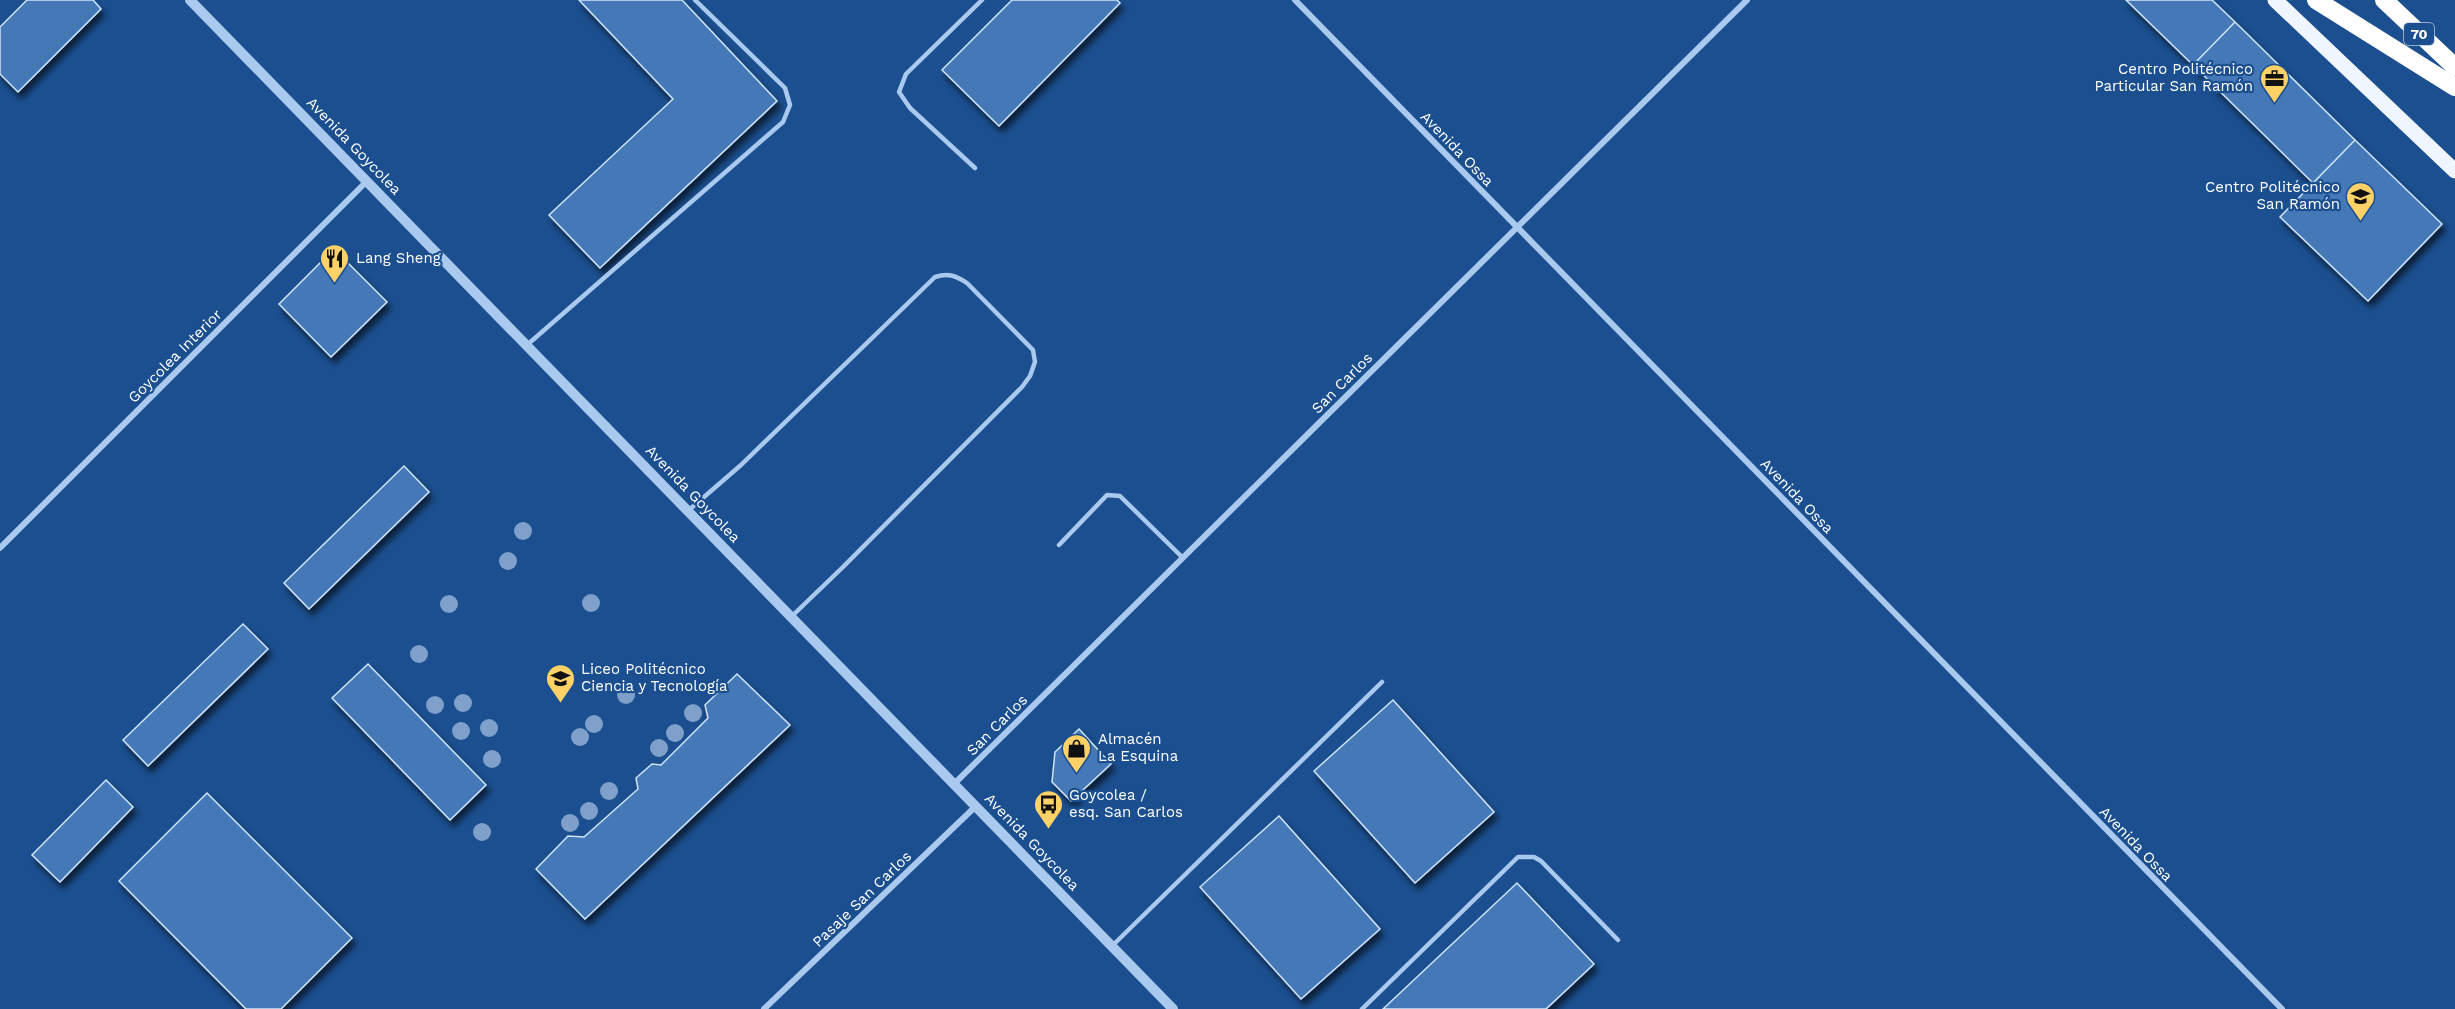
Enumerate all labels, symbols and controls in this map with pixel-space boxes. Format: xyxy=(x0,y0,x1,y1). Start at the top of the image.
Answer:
road number: 70 xyxy=(2404,23,2434,45)
place label: Centro Politécnico Particular San Ramón xyxy=(2094,60,2253,95)
office icon: Centro Politécnico Particular San Ramón xyxy=(2258,62,2290,104)
street label: Avenida Goycolea xyxy=(303,94,405,199)
street label: Avenida Ossa xyxy=(1417,108,1498,191)
place label: Centro Politécnico San Ramón xyxy=(2205,178,2340,213)
school or university icon: Centro Politécnico San Ramón xyxy=(2345,180,2377,222)
restaurant icon: Lang Sheng xyxy=(319,242,351,284)
place label: Lang Sheng xyxy=(356,249,441,267)
street label: Goycolea Interior xyxy=(124,305,226,407)
street label: San Carlos xyxy=(1308,349,1376,417)
street label: Avenida Goycolea xyxy=(642,442,744,547)
street label: Avenida Ossa xyxy=(1757,455,1838,538)
place label: Liceo Politécnico Ciencia y Tecnología xyxy=(581,660,728,695)
school or university icon: Liceo Politécnico Ciencia y Tecnología xyxy=(544,662,576,704)
street label: San Carlos xyxy=(963,691,1031,759)
place label: Almacén La Esquina xyxy=(1098,730,1179,765)
shop icon: Almacén La Esquina xyxy=(1061,732,1093,774)
place label: Goycolea / esq. San Carlos xyxy=(1069,786,1183,821)
bus stop icon: Goycolea / esq. San Carlos xyxy=(1032,788,1064,830)
street label: Avenida Goycolea xyxy=(981,790,1083,895)
street label: Avenida Ossa xyxy=(2096,803,2177,886)
street label: Pasaje San Carlos xyxy=(809,847,915,951)

